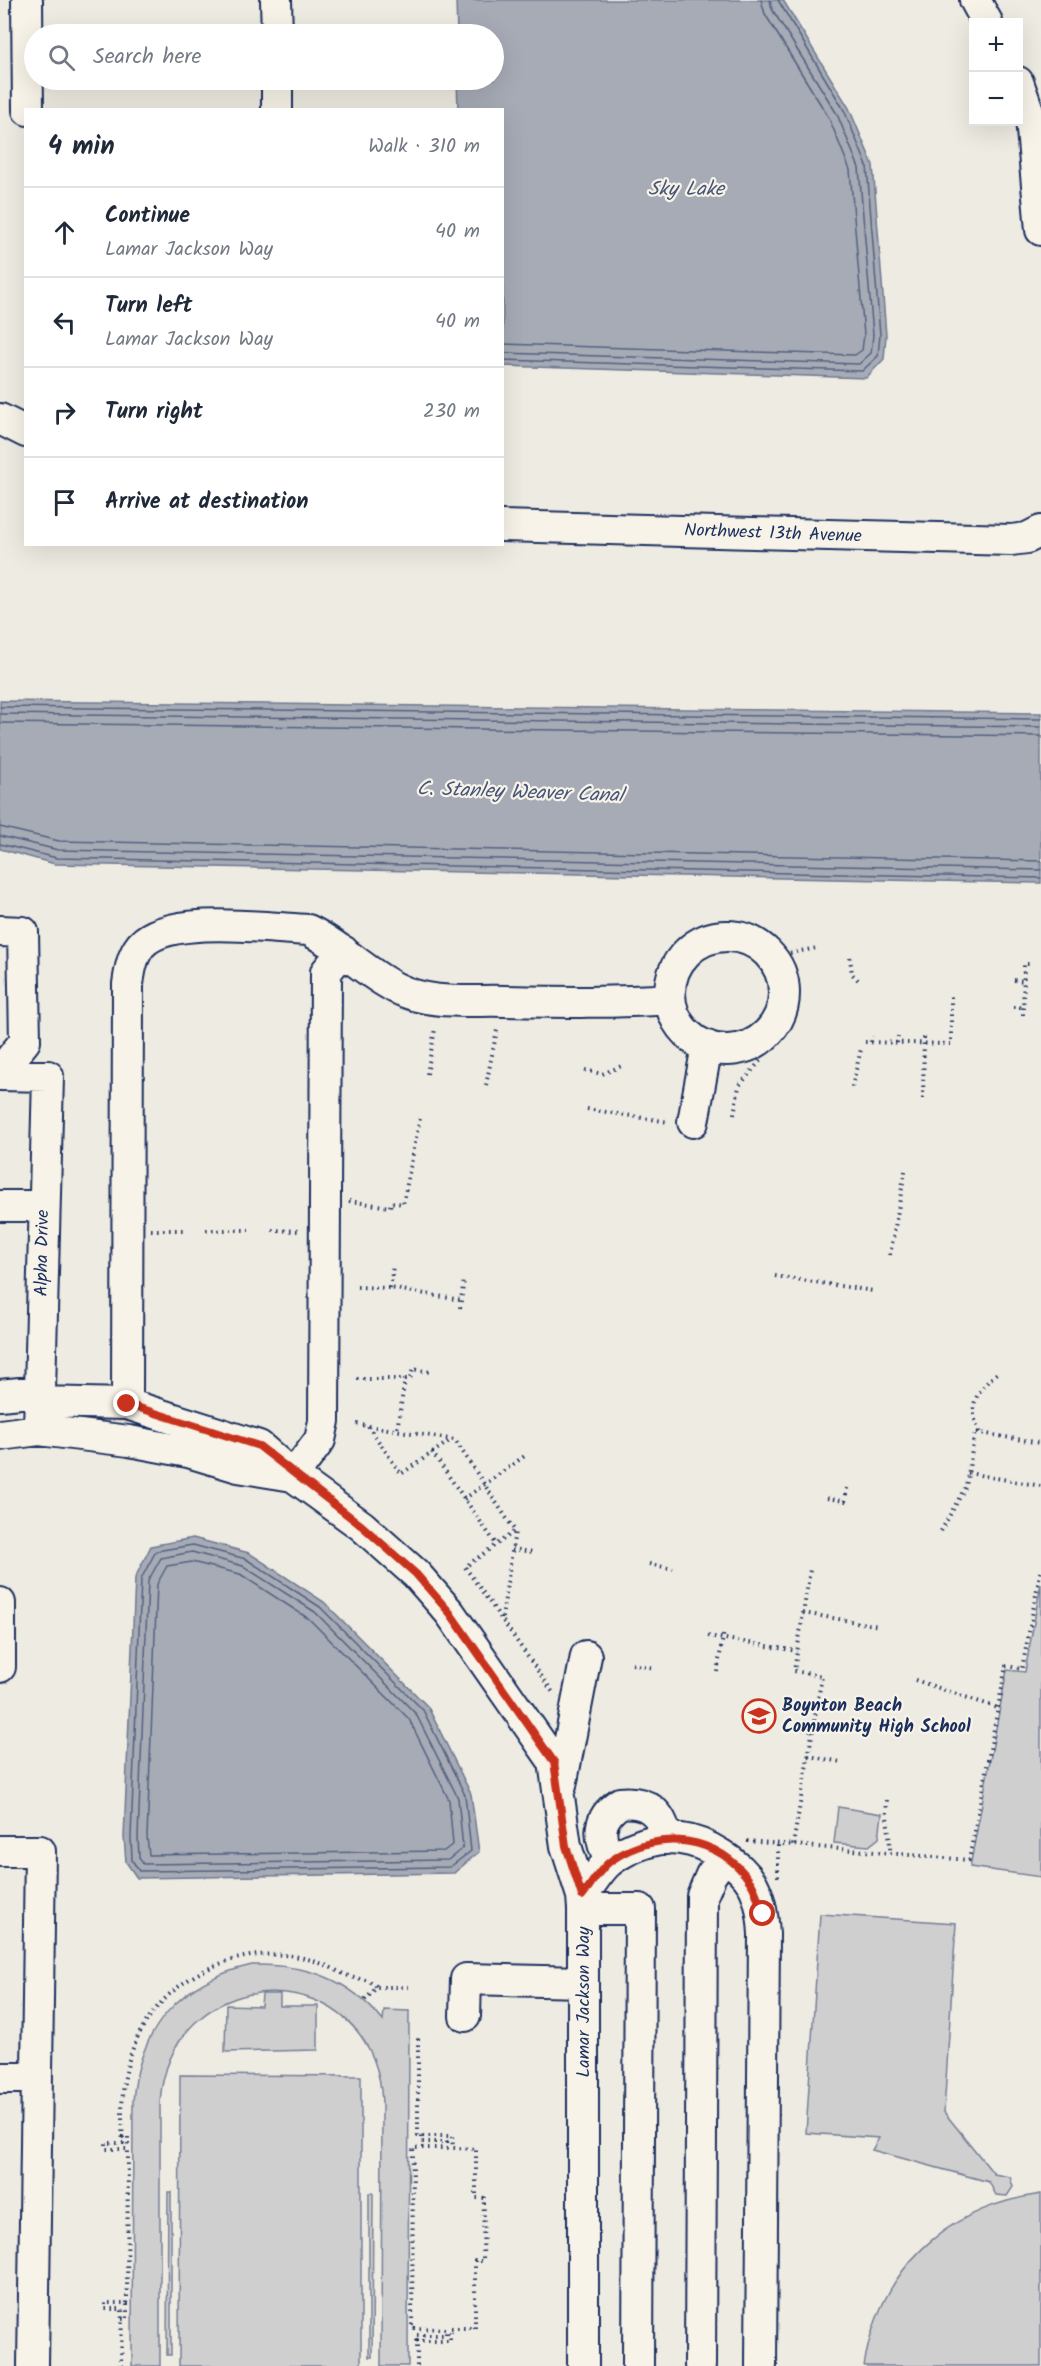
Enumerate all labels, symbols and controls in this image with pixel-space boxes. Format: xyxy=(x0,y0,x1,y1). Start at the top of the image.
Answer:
map controls xyxy=(969,18,1023,126)
button: + xyxy=(969,18,1023,72)
search box xyxy=(24,24,504,90)
text: Search here xyxy=(93,40,201,75)
icon: search xyxy=(45,41,78,74)
button: − xyxy=(969,72,1023,126)
text: 4 min xyxy=(48,126,115,168)
text: Walk · 310 m xyxy=(368,131,480,163)
water label: Sky Lake xyxy=(648,174,726,206)
text: Continue xyxy=(105,199,190,234)
icon: ahead xyxy=(48,216,81,249)
text: 40 m xyxy=(435,216,480,248)
text: Lamar Jackson Way xyxy=(105,234,273,266)
text: Turn left xyxy=(105,289,192,324)
icon: left xyxy=(48,306,81,339)
text: 40 m xyxy=(435,306,480,338)
text: Lamar Jackson Way xyxy=(105,324,273,356)
text: Turn right xyxy=(105,395,203,430)
icon: right xyxy=(48,396,81,429)
text: 230 m xyxy=(423,396,480,428)
text: Arrive at destination xyxy=(105,485,308,520)
icon: arrive xyxy=(48,486,81,519)
street label: Northwest 13th Avenue xyxy=(684,516,862,552)
water label: C. Stanley Weaver Canal xyxy=(416,773,628,813)
street label: Alpha Drive xyxy=(28,1209,58,1297)
route end xyxy=(113,1390,139,1416)
place label: Boynton Beach Community High School xyxy=(782,1692,971,1742)
school or university icon: Boynton Beach Community High School xyxy=(741,1698,777,1734)
route start xyxy=(749,1900,775,1926)
street label: Lamar Jackson Way xyxy=(570,1926,599,2078)

